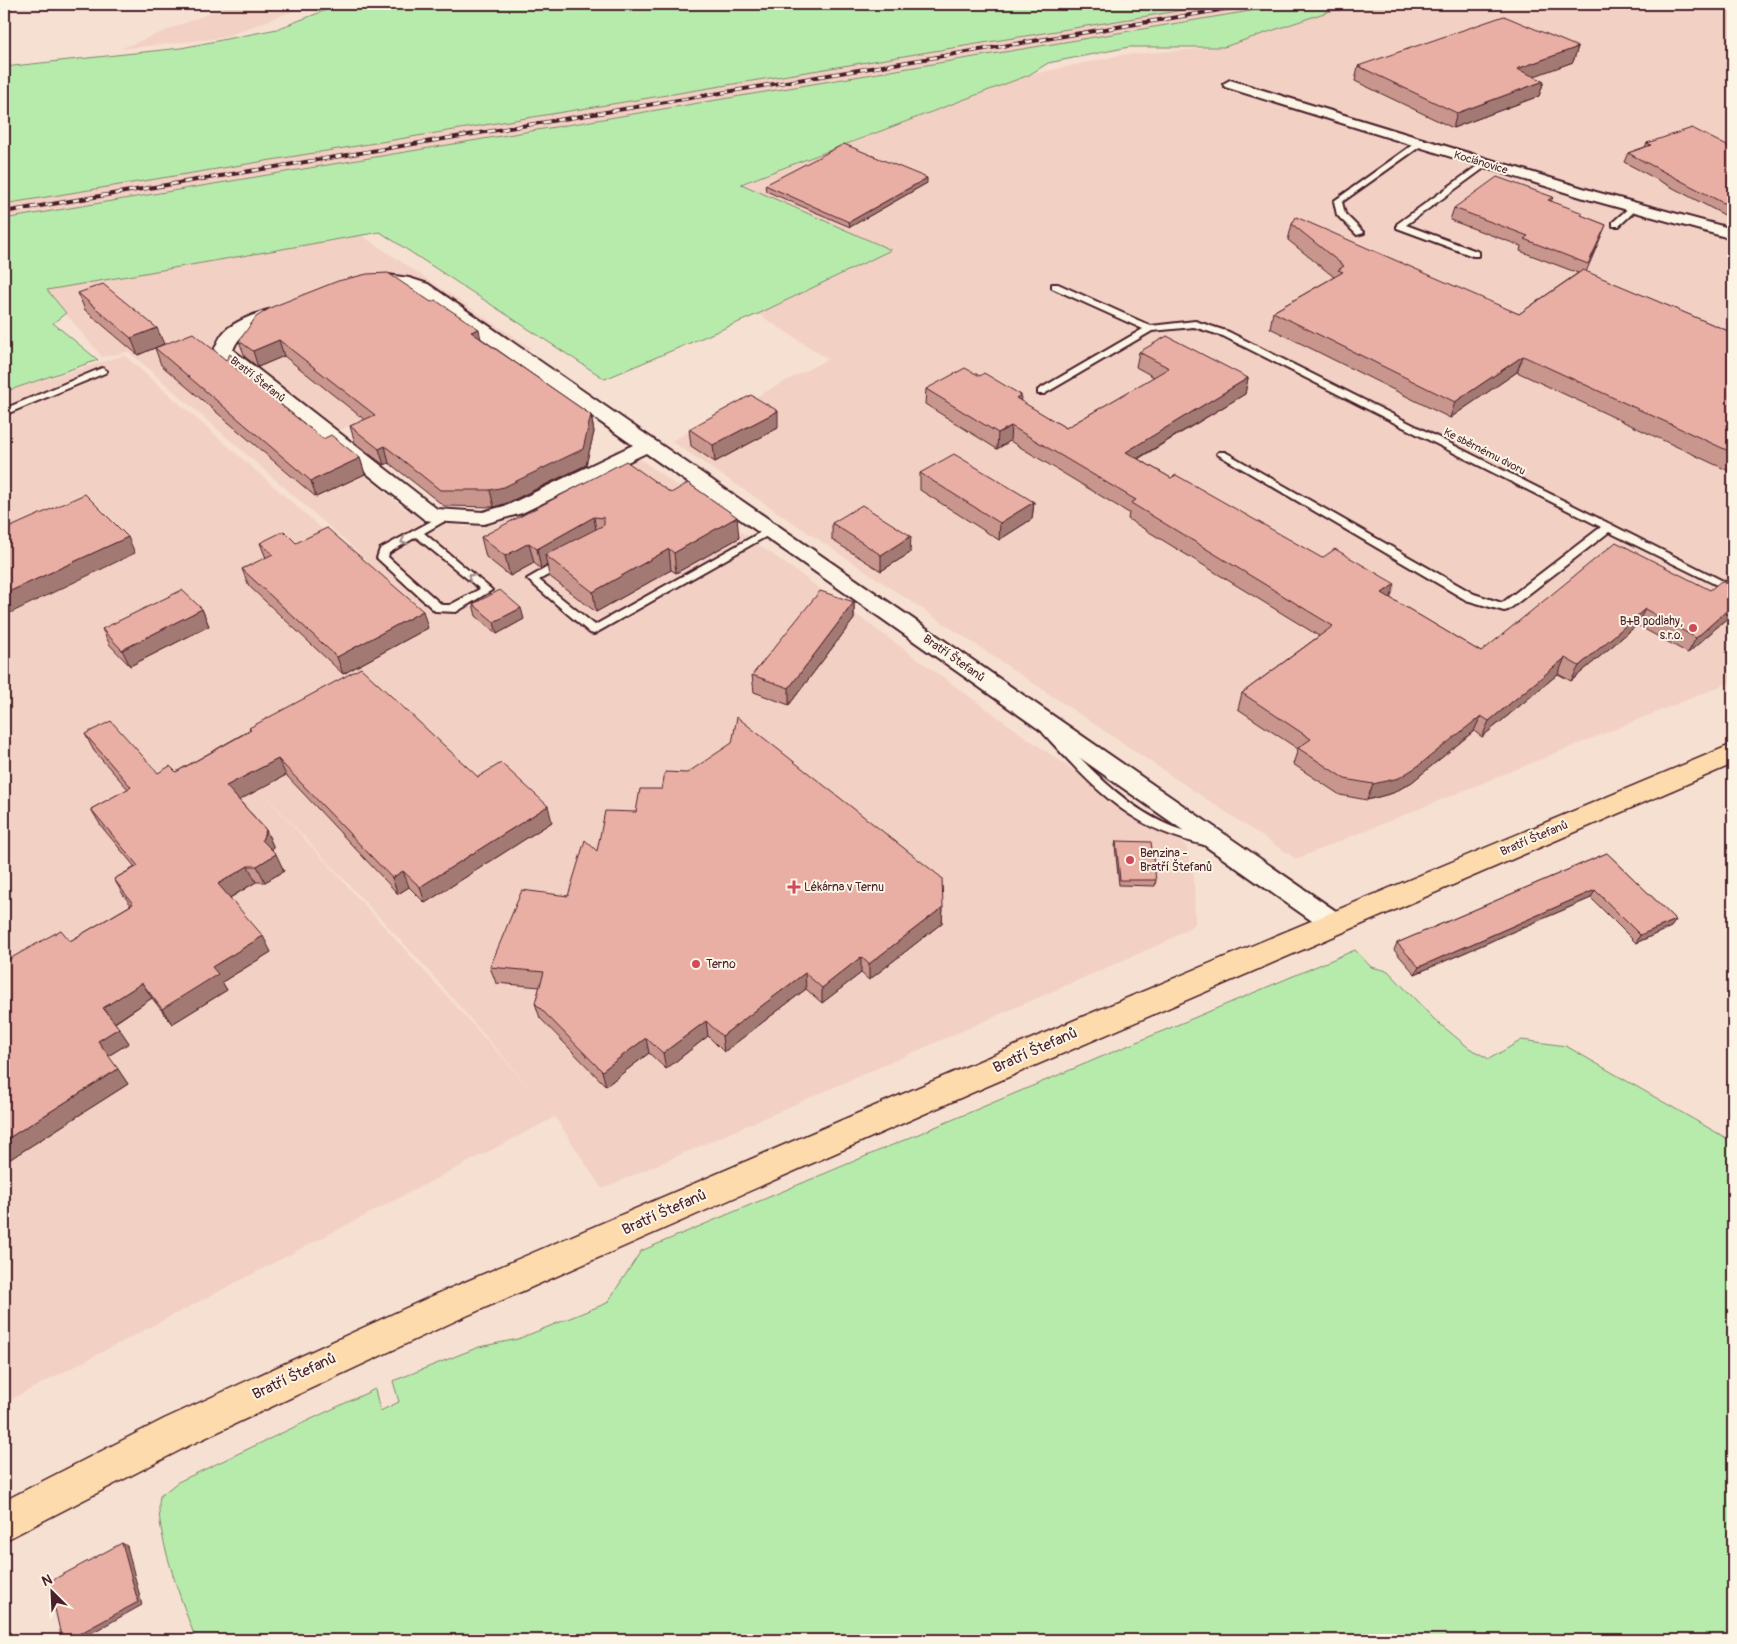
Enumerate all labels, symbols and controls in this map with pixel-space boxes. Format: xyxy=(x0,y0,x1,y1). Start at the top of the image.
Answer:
street label: Kociánovice xyxy=(1452,148,1510,177)
street label: Bratří Štefanů xyxy=(228,353,288,405)
street label: Ke sběrnému dvoru xyxy=(1442,425,1528,478)
one-way arrow xyxy=(400,535,409,545)
one-way arrow xyxy=(468,574,477,582)
place label: B+B podlahy, s.r.o. xyxy=(1620,614,1683,643)
marker: B+B podlahy, s.r.o. xyxy=(1687,622,1699,634)
street label: Bratří Štefanů xyxy=(920,631,988,685)
street label: Bratří Štefanů xyxy=(1498,817,1570,859)
place label: Benzina - Bratří Štefanů xyxy=(1140,846,1212,875)
marker: Benzina - Bratří Štefanů xyxy=(1124,854,1136,866)
place label: Lékárna v Ternu xyxy=(804,880,884,895)
marker: Lékárna v Ternu xyxy=(788,881,800,893)
place label: Terno xyxy=(706,957,736,972)
marker: Terno xyxy=(690,958,702,970)
street label: Bratří Štefanů xyxy=(990,1023,1080,1077)
street label: Bratří Štefanů xyxy=(619,1185,709,1239)
street label: Bratří Štefanů xyxy=(249,1349,339,1404)
north arrow xyxy=(28,1566,78,1616)
text: N xyxy=(39,1571,55,1590)

